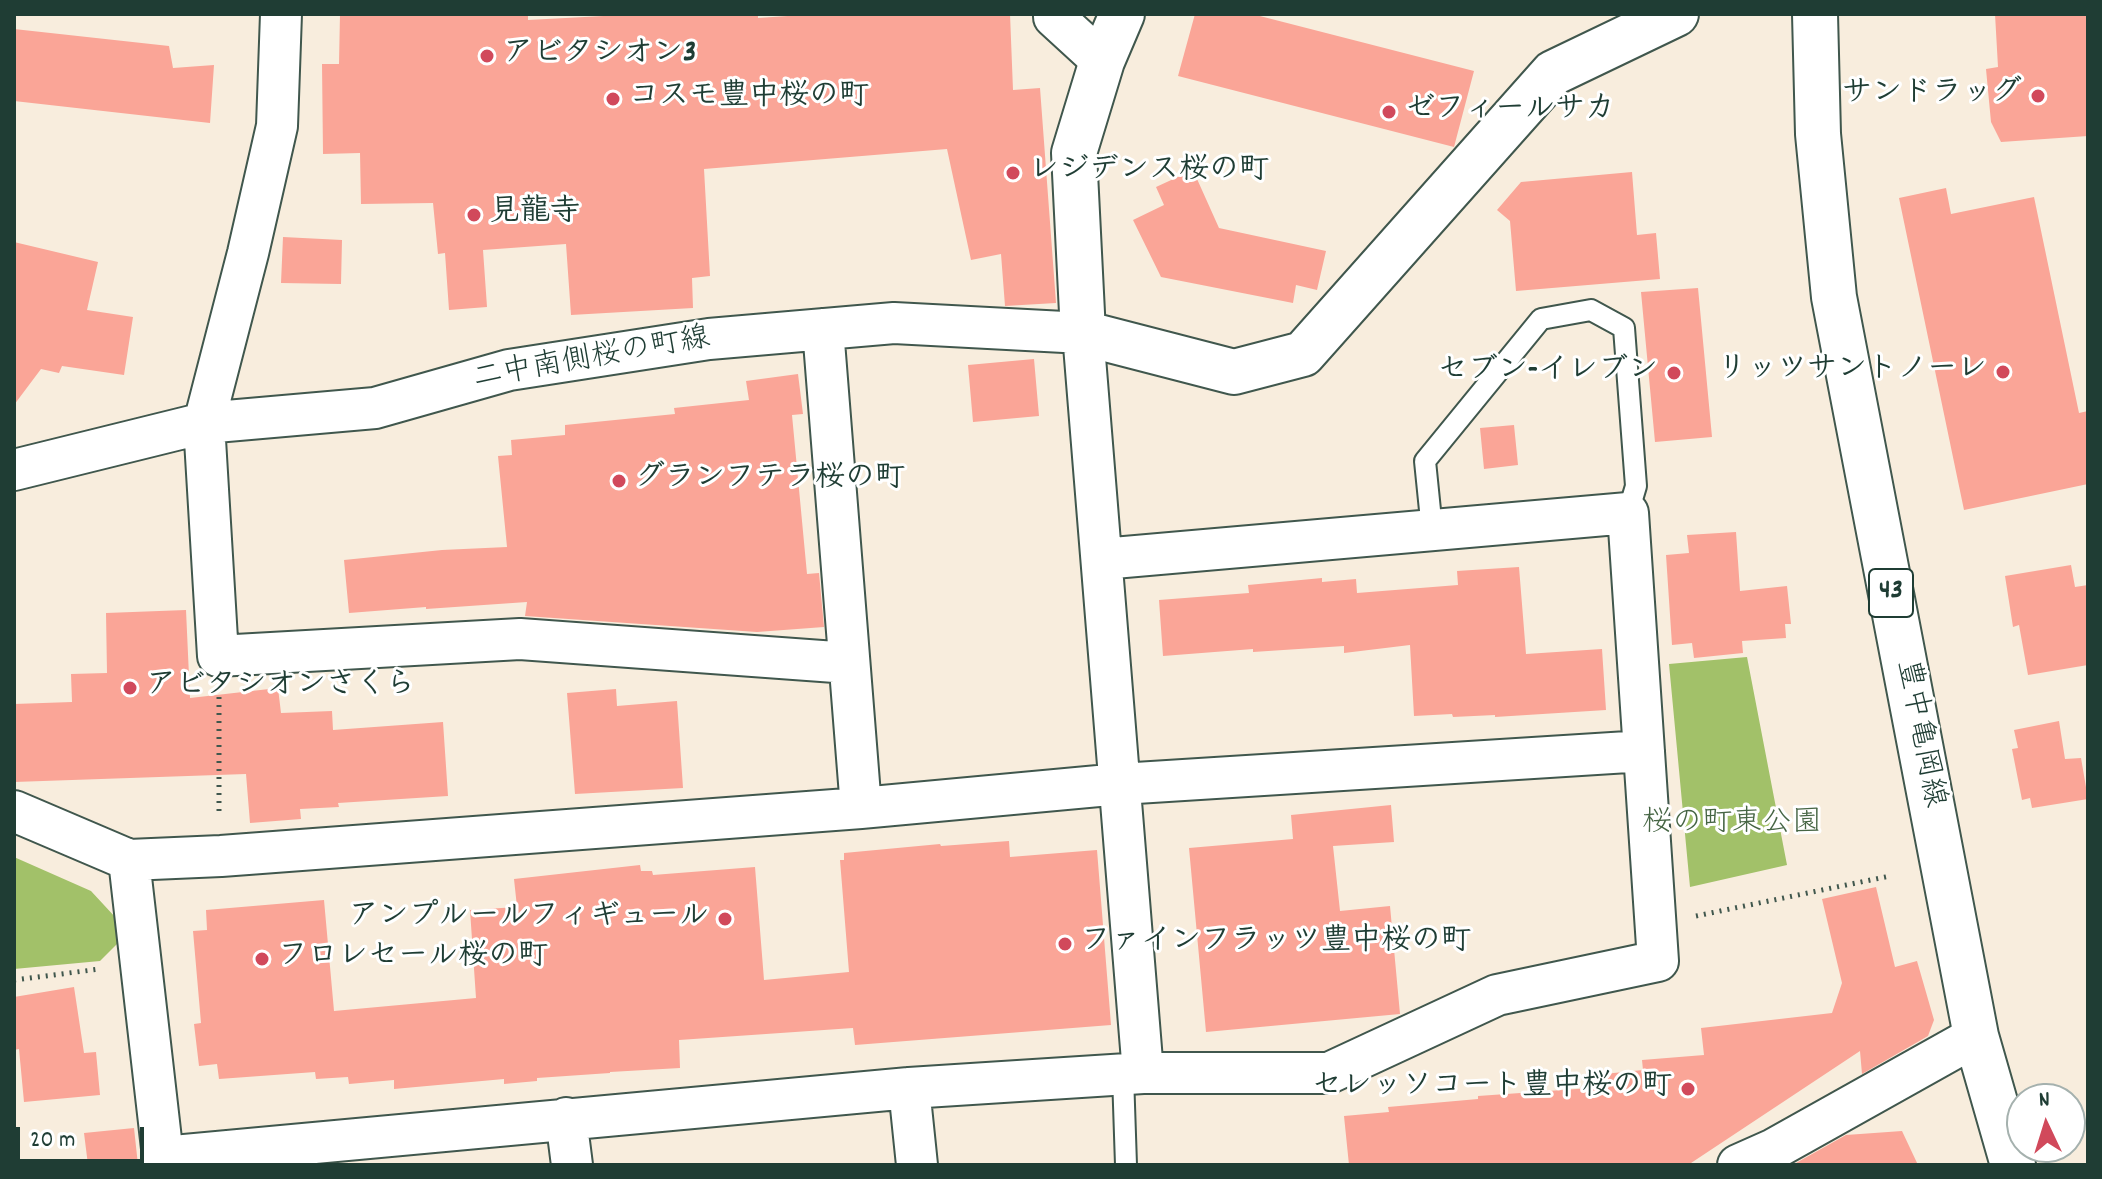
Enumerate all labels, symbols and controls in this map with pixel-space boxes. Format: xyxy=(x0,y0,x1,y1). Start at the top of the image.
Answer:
place label: アビタシオン3 xyxy=(503,38,696,74)
marker: アビタシオン3 xyxy=(478,47,496,65)
place label: サンドラッグ xyxy=(1842,78,2022,114)
place label: コスモ豊中桜の町 xyxy=(629,81,869,117)
marker: サンドラッグ xyxy=(2029,87,2047,105)
marker: コスモ豊中桜の町 xyxy=(604,90,622,108)
place label: ゼフィールサカ xyxy=(1405,94,1615,130)
marker: ゼフィールサカ xyxy=(1380,103,1398,121)
place label: レジデンス桜の町 xyxy=(1029,155,1269,191)
marker: レジデンス桜の町 xyxy=(1004,164,1022,182)
place label: 見龍寺 xyxy=(490,197,580,233)
marker: 見龍寺 xyxy=(465,206,483,224)
street label: 二中南側桜の町線 xyxy=(471,322,713,400)
place label: リッツサントノーレ xyxy=(1717,354,1987,390)
place label: セブン-イレブン xyxy=(1438,355,1658,391)
marker: リッツサントノーレ xyxy=(1994,363,2012,381)
marker: セブン-イレブン xyxy=(1665,364,1683,382)
place label: グランフテラ桜の町 xyxy=(635,463,905,499)
marker: グランフテラ桜の町 xyxy=(610,472,628,490)
road number: 43 xyxy=(1869,569,1913,617)
street label: 豊中亀岡線 xyxy=(1886,657,1950,811)
place label: アビタシオンさくら xyxy=(146,670,416,706)
marker: アビタシオンさくら xyxy=(121,679,139,697)
park label: 桜の町東公園 xyxy=(1642,808,1822,844)
place label: アンプルールフィギュール xyxy=(348,901,709,937)
marker: アンプルールフィギュール xyxy=(716,910,734,928)
place label: ファインフラッツ豊中桜の町 xyxy=(1081,926,1471,962)
marker: ファインフラッツ豊中桜の町 xyxy=(1056,935,1074,953)
place label: フロレセール桜の町 xyxy=(278,941,548,977)
marker: フロレセール桜の町 xyxy=(253,950,271,968)
place label: セレッソコート豊中桜の町 xyxy=(1312,1071,1672,1107)
marker: セレッソコート豊中桜の町 xyxy=(1679,1080,1697,1098)
north arrow xyxy=(2006,1083,2086,1163)
text: N xyxy=(2038,1085,2051,1116)
scale bar xyxy=(20,1111,148,1161)
text: 20 m xyxy=(30,1124,76,1158)

